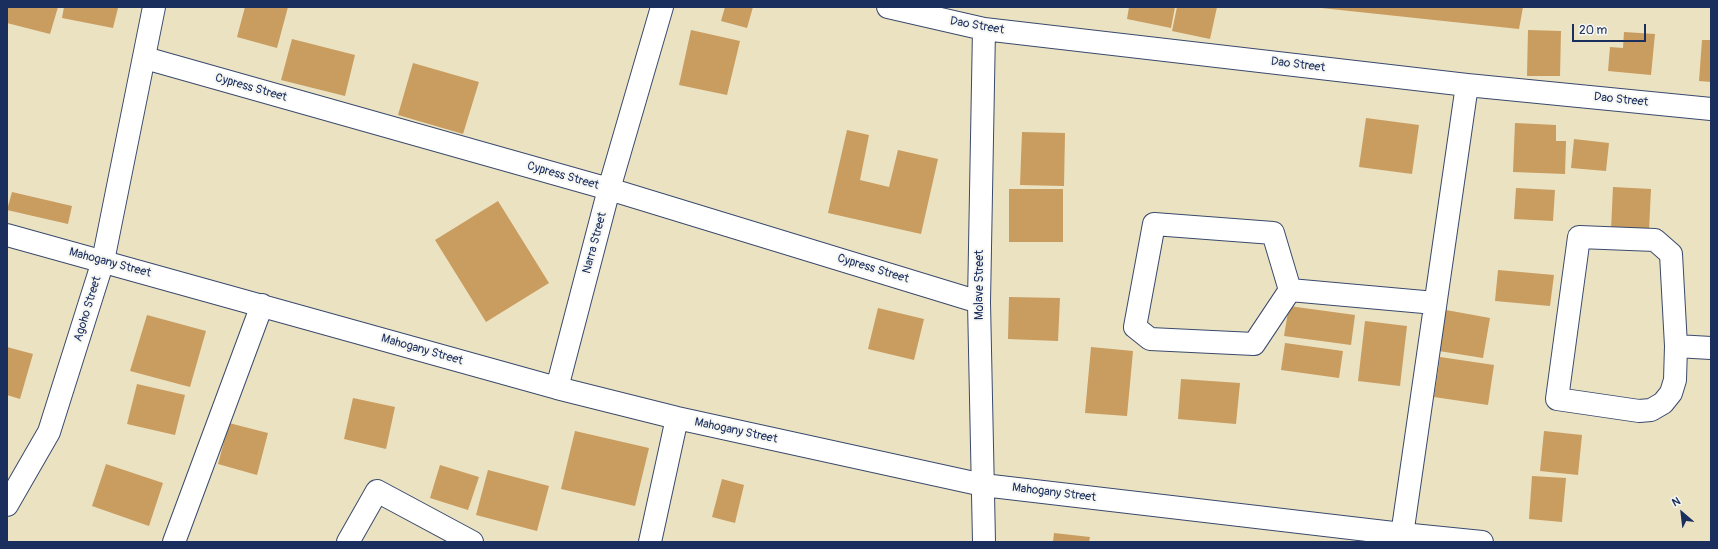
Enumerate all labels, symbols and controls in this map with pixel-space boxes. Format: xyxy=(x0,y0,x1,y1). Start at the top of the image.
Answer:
street label: Dao Street xyxy=(949,14,1005,38)
scale bar xyxy=(1574,16,1648,42)
text: 20 m xyxy=(1579,23,1607,38)
street label: Dao Street xyxy=(1270,55,1326,75)
street label: Cypress Street xyxy=(213,71,289,105)
street label: Dao Street xyxy=(1593,90,1649,110)
street label: Cypress Street xyxy=(525,159,601,193)
street label: Narra Street xyxy=(580,211,610,275)
street label: Mahogany Street xyxy=(67,245,153,281)
street label: Molave Street xyxy=(973,250,987,320)
street label: Cypress Street xyxy=(835,251,911,287)
street label: Agoho Street xyxy=(71,275,105,343)
street label: Mahogany Street xyxy=(379,331,465,369)
street label: Mahogany Street xyxy=(693,415,779,447)
street label: Mahogany Street xyxy=(1011,481,1097,505)
north arrow xyxy=(1662,493,1702,533)
text: N xyxy=(1670,494,1682,509)

